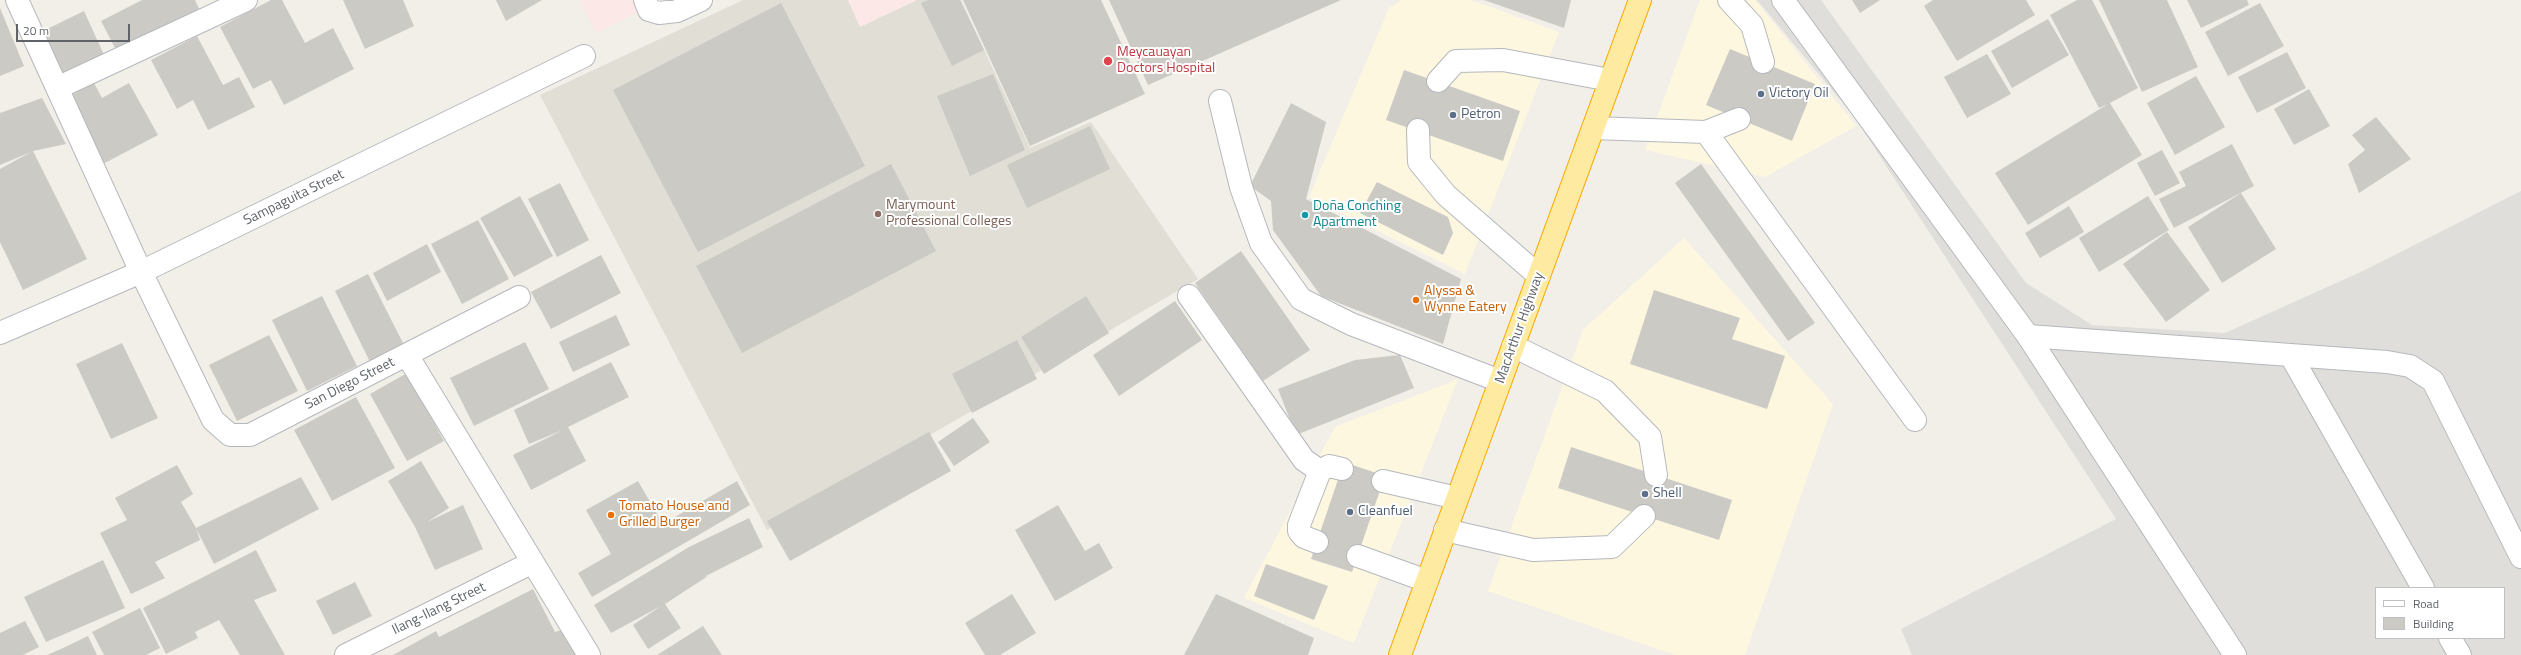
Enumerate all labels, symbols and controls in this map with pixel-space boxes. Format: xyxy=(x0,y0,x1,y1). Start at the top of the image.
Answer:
scale bar xyxy=(18,16,132,42)
text: 20 m xyxy=(23,21,49,40)
place label: Meycauayan Doctors Hospital xyxy=(1117,45,1215,78)
marker: Meycauayan Doctors Hospital xyxy=(1102,55,1114,67)
place label: Victory Oil xyxy=(1769,86,1829,102)
marker: Victory Oil xyxy=(1756,89,1766,99)
place label: Petron xyxy=(1461,107,1501,123)
marker: Petron xyxy=(1448,110,1458,120)
street label: Sampaguita Street xyxy=(241,166,347,230)
place label: Marymount Professional Colleges xyxy=(886,198,1011,230)
place label: Doña Conching Apartment xyxy=(1313,199,1401,232)
marker: Marymount Professional Colleges xyxy=(873,209,883,219)
marker: Doña Conching Apartment xyxy=(1300,210,1310,220)
street label: MacArthur Highway xyxy=(1492,270,1548,386)
place label: Alyssa & Wynne Eatery xyxy=(1424,284,1507,316)
marker: Alyssa & Wynne Eatery xyxy=(1411,295,1421,305)
street label: San Diego Street xyxy=(302,354,398,414)
place label: Shell xyxy=(1653,486,1682,502)
marker: Shell xyxy=(1640,489,1650,499)
place label: Tomato House and Grilled Burger xyxy=(619,499,729,532)
place label: Cleanfuel xyxy=(1358,504,1413,520)
marker: Cleanfuel xyxy=(1345,507,1355,517)
marker: Tomato House and Grilled Burger xyxy=(606,510,616,520)
street label: Ilang-Ilang Street xyxy=(390,579,488,639)
legend xyxy=(2375,587,2505,639)
text: Road xyxy=(2413,594,2439,613)
text: Building xyxy=(2413,614,2454,633)

